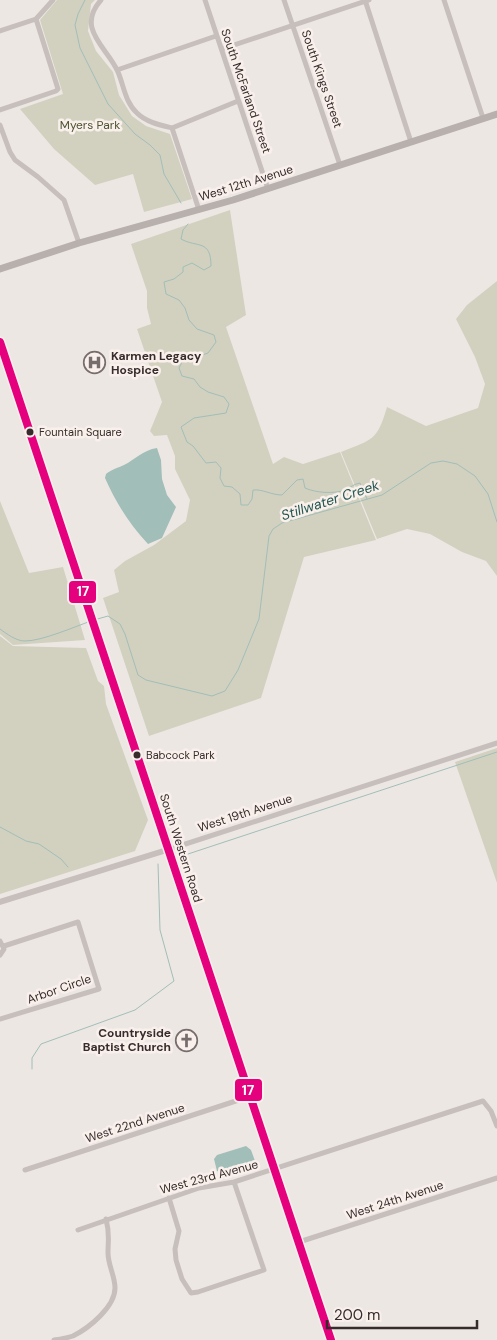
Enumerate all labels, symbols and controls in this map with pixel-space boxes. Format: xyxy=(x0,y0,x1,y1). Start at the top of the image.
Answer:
street label: South McFarland Street xyxy=(217,27,275,156)
street label: South Kings Street xyxy=(298,28,346,130)
park label: Myers Park xyxy=(60,117,120,133)
street label: West 12th Avenue xyxy=(197,161,295,205)
place label: Karmen Legacy Hospice xyxy=(111,348,202,378)
hospital icon: Karmen Legacy Hospice xyxy=(83,351,107,375)
place label: Fountain Square xyxy=(39,425,122,439)
marker: Fountain Square xyxy=(25,427,35,437)
water label: Stillwater Creek xyxy=(279,475,382,524)
line badge: 17 xyxy=(68,580,97,604)
text: 17 xyxy=(77,582,90,600)
place label: Babcock Park xyxy=(146,748,215,762)
marker: Babcock Park xyxy=(132,750,142,760)
street label: West 19th Avenue xyxy=(196,790,294,836)
street label: South Western Road xyxy=(156,792,206,904)
street label: Arbor Circle xyxy=(25,971,93,1007)
place label: Countryside Baptist Church xyxy=(83,1025,171,1055)
church icon: Countryside Baptist Church xyxy=(175,1028,199,1052)
line badge: 17 xyxy=(234,1078,263,1102)
text: 17 xyxy=(242,1081,255,1099)
street label: West 22nd Avenue xyxy=(83,1099,187,1147)
street label: West 23rd Avenue xyxy=(158,1156,260,1198)
street label: West 24th Avenue xyxy=(344,1177,446,1223)
scale bar xyxy=(327,1298,477,1330)
text: 200 m xyxy=(334,1305,380,1325)

